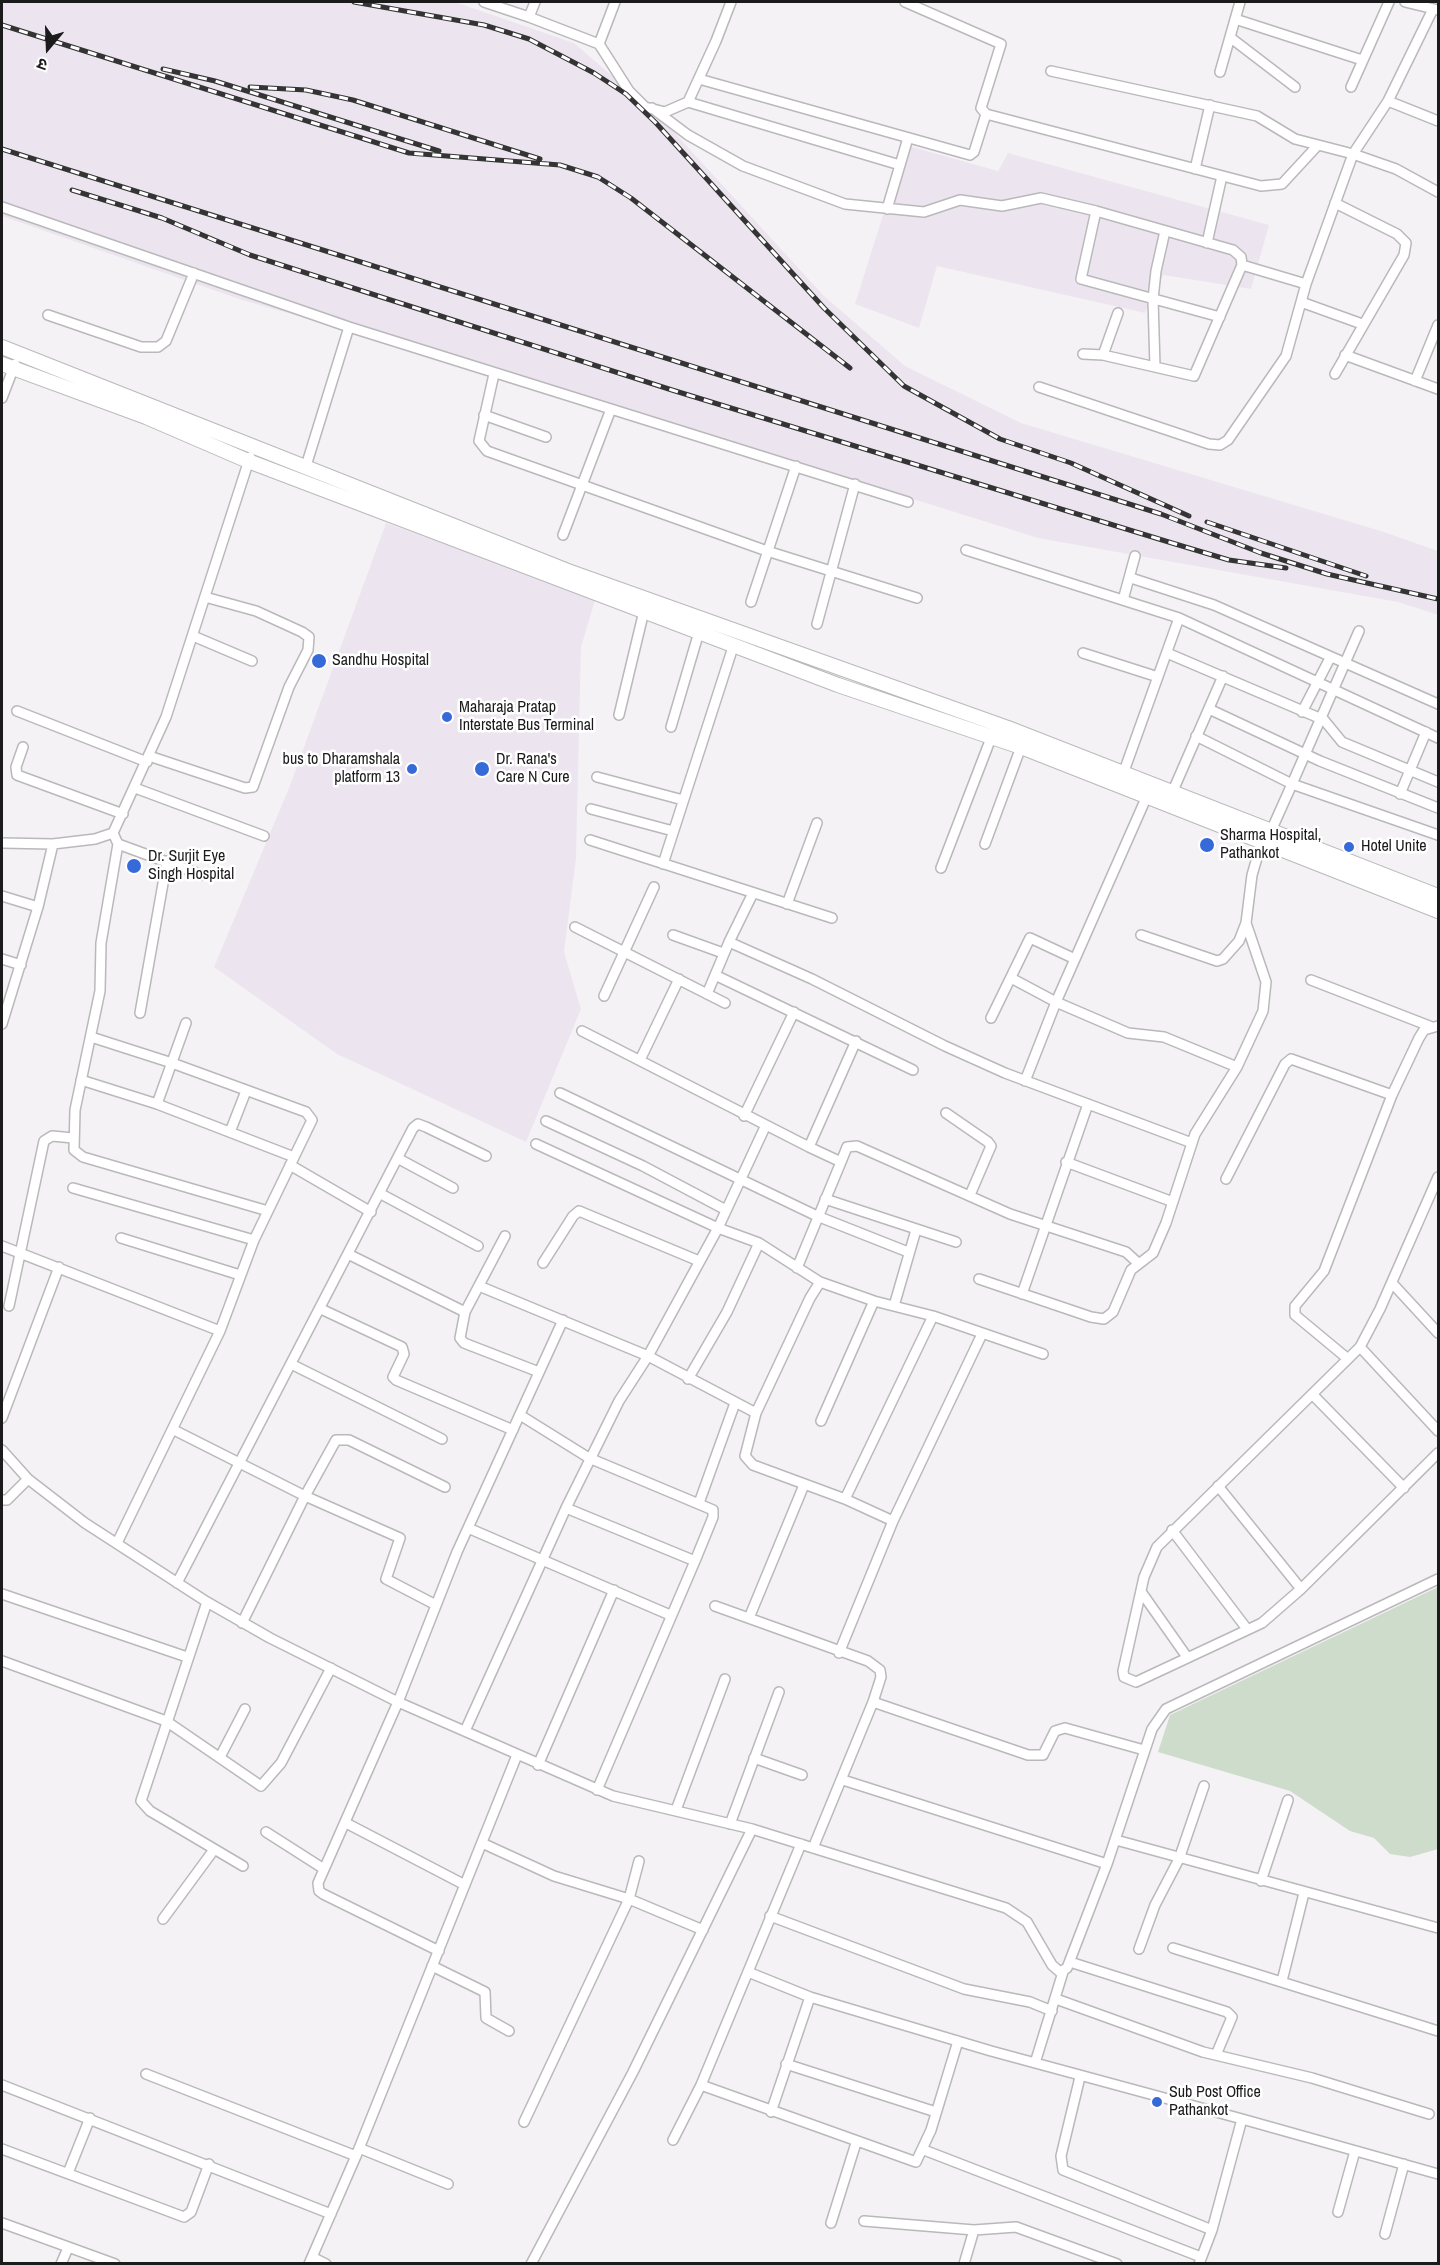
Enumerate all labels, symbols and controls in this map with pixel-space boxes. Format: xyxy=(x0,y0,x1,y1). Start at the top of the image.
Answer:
north arrow xyxy=(18,18,78,78)
text: उ xyxy=(34,53,50,77)
place label: Sandhu Hospital xyxy=(332,651,429,671)
marker: Sandhu Hospital xyxy=(310,652,328,670)
place label: Maharaja Pratap Interstate Bus Terminal xyxy=(459,698,594,736)
marker: Maharaja Pratap Interstate Bus Terminal xyxy=(440,710,454,724)
place label: bus to Dharamshala platform 13 xyxy=(283,750,400,788)
place label: Dr. Rana's Care N Cure xyxy=(496,750,570,788)
marker: Dr. Rana's Care N Cure xyxy=(473,760,491,778)
marker: bus to Dharamshala platform 13 xyxy=(405,762,419,776)
place label: Sharma Hospital, Pathankot xyxy=(1220,826,1321,864)
marker: Sharma Hospital, Pathankot xyxy=(1198,836,1216,854)
place label: Hotel Unite xyxy=(1361,837,1427,857)
marker: Hotel Unite xyxy=(1342,840,1356,854)
place label: Dr. Surjit Eye Singh Hospital xyxy=(148,847,234,885)
marker: Dr. Surjit Eye Singh Hospital xyxy=(125,857,143,875)
place label: Sub Post Office Pathankot xyxy=(1169,2083,1261,2121)
marker: Sub Post Office Pathankot xyxy=(1150,2095,1164,2109)

